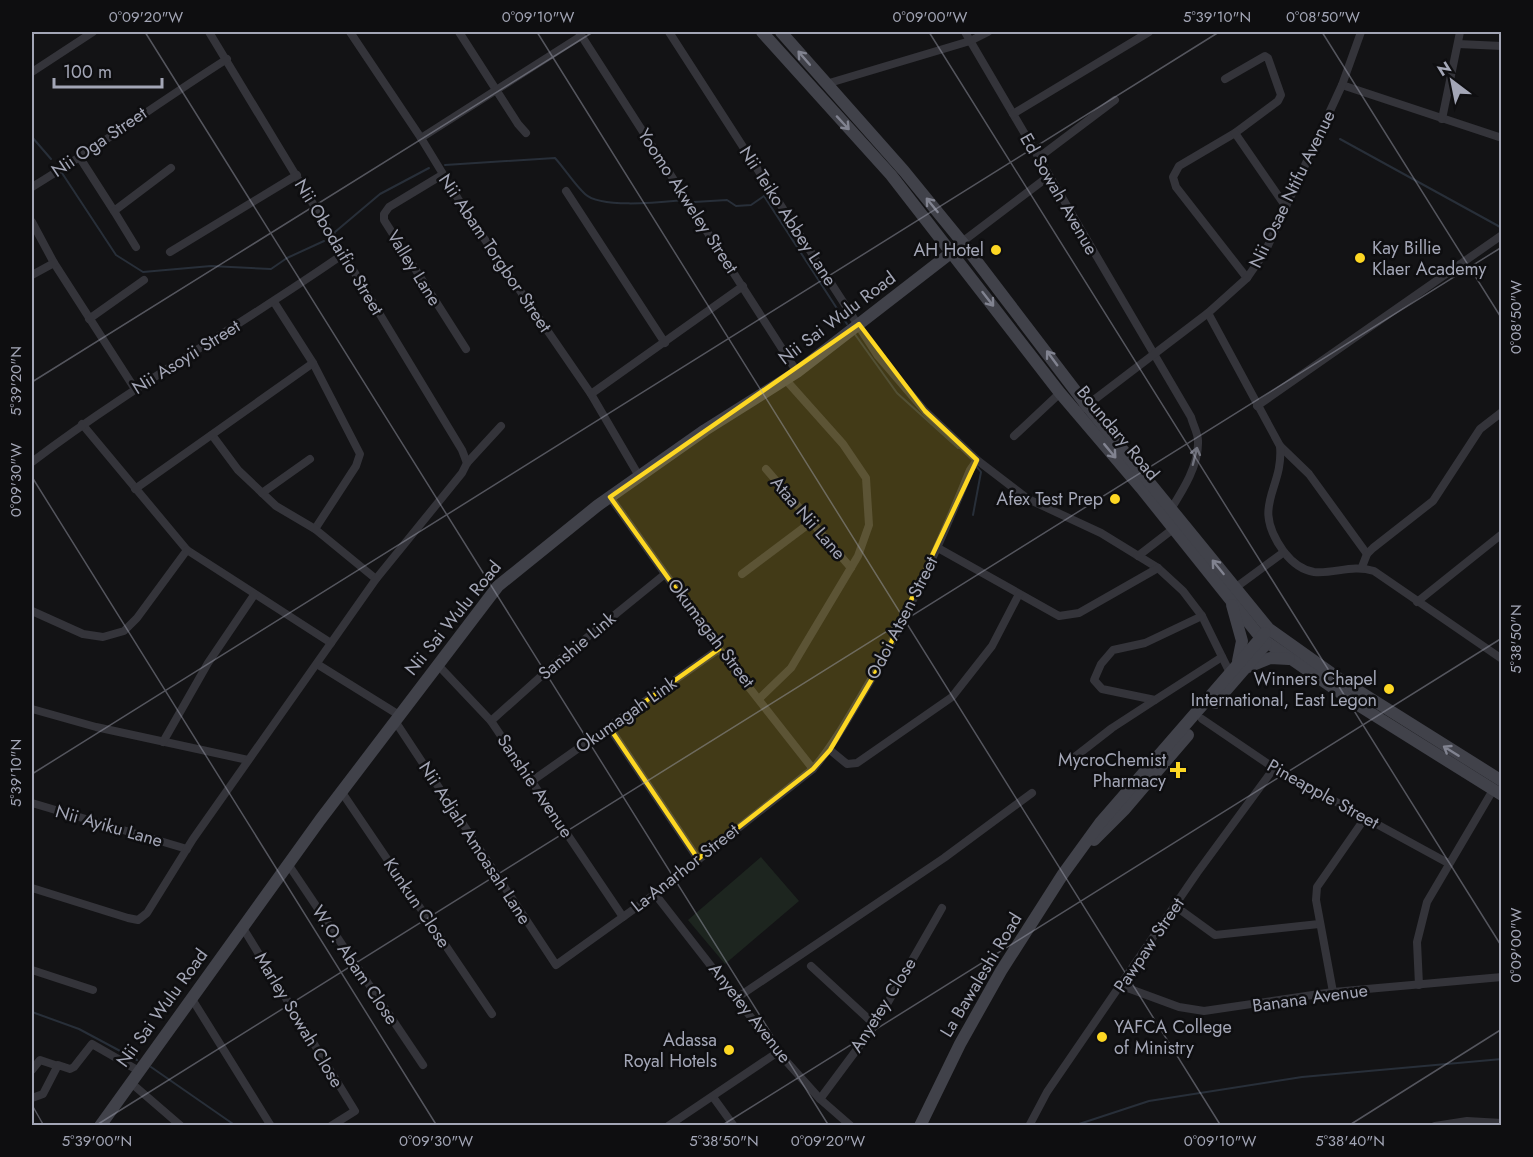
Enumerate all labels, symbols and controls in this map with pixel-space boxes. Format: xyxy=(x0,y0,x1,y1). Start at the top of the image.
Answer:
text: 0°09'20"W xyxy=(109,6,183,28)
text: 0°09'10"W xyxy=(502,6,574,28)
text: 0°09'00"W xyxy=(893,6,968,28)
text: 5°39'10"N xyxy=(1183,6,1251,28)
text: 0°08'50"W xyxy=(1286,6,1360,28)
scale bar xyxy=(54,51,162,89)
one-way arrow xyxy=(797,51,811,66)
north arrow xyxy=(1422,51,1482,111)
text: N xyxy=(1433,56,1456,82)
text: 100 m xyxy=(63,59,112,85)
street label: Nii Oga Street xyxy=(46,100,153,184)
street label: Nii Osae Ntifu Avenue xyxy=(1242,106,1342,272)
one-way arrow xyxy=(835,115,849,130)
street label: Yoomo Akweley Street xyxy=(631,123,745,279)
street label: Ed Sowah Avenue xyxy=(1014,128,1104,260)
street label: Nii Teiko Abbey Lane xyxy=(733,141,843,291)
street label: Nii Abam Torgbor Street xyxy=(432,169,558,338)
street label: Nii Obodaifio Street xyxy=(288,174,390,321)
one-way arrow xyxy=(925,198,939,213)
street label: Valley Lane xyxy=(380,225,448,311)
place label: Kay Billie Klaer Academy xyxy=(1372,235,1486,282)
place label: AH Hotel xyxy=(913,237,984,263)
marker: AH Hotel xyxy=(989,243,1003,257)
marker: Kay Billie Klaer Academy xyxy=(1353,251,1367,265)
street label: Nii Sai Wulu Road xyxy=(773,265,901,371)
text: 0°08'50"W xyxy=(1505,280,1527,354)
one-way arrow xyxy=(982,290,995,306)
street label: Nii Asoyii Street xyxy=(127,313,246,401)
text: 5°39'20"N xyxy=(5,346,27,416)
one-way arrow xyxy=(1046,351,1059,367)
street label: Boundary Road xyxy=(1071,380,1165,486)
text: 0°09'30"W xyxy=(5,443,27,517)
one-way arrow xyxy=(1103,443,1117,458)
one-way arrow xyxy=(1189,447,1201,466)
street label: Ataa Nii Lane xyxy=(764,471,852,565)
place label: Afex Test Prep xyxy=(996,486,1103,512)
marker: Afex Test Prep xyxy=(1108,492,1122,506)
street label: Odoi Atsen Street xyxy=(860,551,945,684)
street label: Nii Sai Wulu Road xyxy=(398,555,508,681)
one-way arrow xyxy=(1212,559,1225,575)
street label: Okumagah Street xyxy=(661,573,761,694)
text: 5°38'50"N xyxy=(1505,604,1527,674)
street label: Sanshie Link xyxy=(533,606,621,686)
place label: Winners Chapel International, East Legon xyxy=(1191,666,1377,713)
street label: Okumagah Link xyxy=(570,670,682,759)
marker: Winners Chapel International, East Legon xyxy=(1382,682,1396,696)
street label: Sanshie Avenue xyxy=(491,729,579,843)
text: 5°39'10"N xyxy=(5,739,27,807)
one-way arrow xyxy=(1443,744,1460,757)
place label: MycroChemist Pharmacy xyxy=(1058,747,1167,794)
street label: Pineapple Street xyxy=(1262,753,1384,836)
street label: Nii Adjah Amoasah Lane xyxy=(412,756,538,930)
marker: MycroChemist Pharmacy xyxy=(1171,763,1185,777)
street label: Nii Ayiku Lane xyxy=(52,798,166,854)
street label: La-Anarhor Street xyxy=(626,817,745,918)
street label: Kunkun Close xyxy=(377,853,457,953)
street label: Pawpaw Street xyxy=(1108,892,1191,998)
street label: W.O. Abam Close xyxy=(305,900,405,1030)
text: 0°09'00"W xyxy=(1505,907,1527,982)
street label: La Bawaleshi Road xyxy=(934,908,1028,1042)
street label: Nii Sai Wulu Road xyxy=(110,943,214,1073)
street label: Marley Sowah Close xyxy=(248,947,350,1093)
street label: Anyetey Close xyxy=(843,952,923,1058)
street label: Anyetey Avenue xyxy=(703,957,797,1069)
street label: Banana Avenue xyxy=(1251,977,1369,1019)
place label: YAFCA College of Ministry xyxy=(1114,1014,1232,1061)
place label: Adassa Royal Hotels xyxy=(624,1027,717,1074)
marker: YAFCA College of Ministry xyxy=(1095,1030,1109,1044)
marker: Adassa Royal Hotels xyxy=(722,1043,736,1057)
text: 5°39'00"N xyxy=(62,1130,132,1152)
text: 0°09'30"W xyxy=(399,1130,473,1152)
text: 5°38'50"N xyxy=(689,1130,759,1152)
text: 0°09'20"W xyxy=(791,1130,865,1152)
text: 0°09'10"W xyxy=(1184,1130,1256,1152)
text: 5°38'40"N xyxy=(1315,1130,1385,1152)

